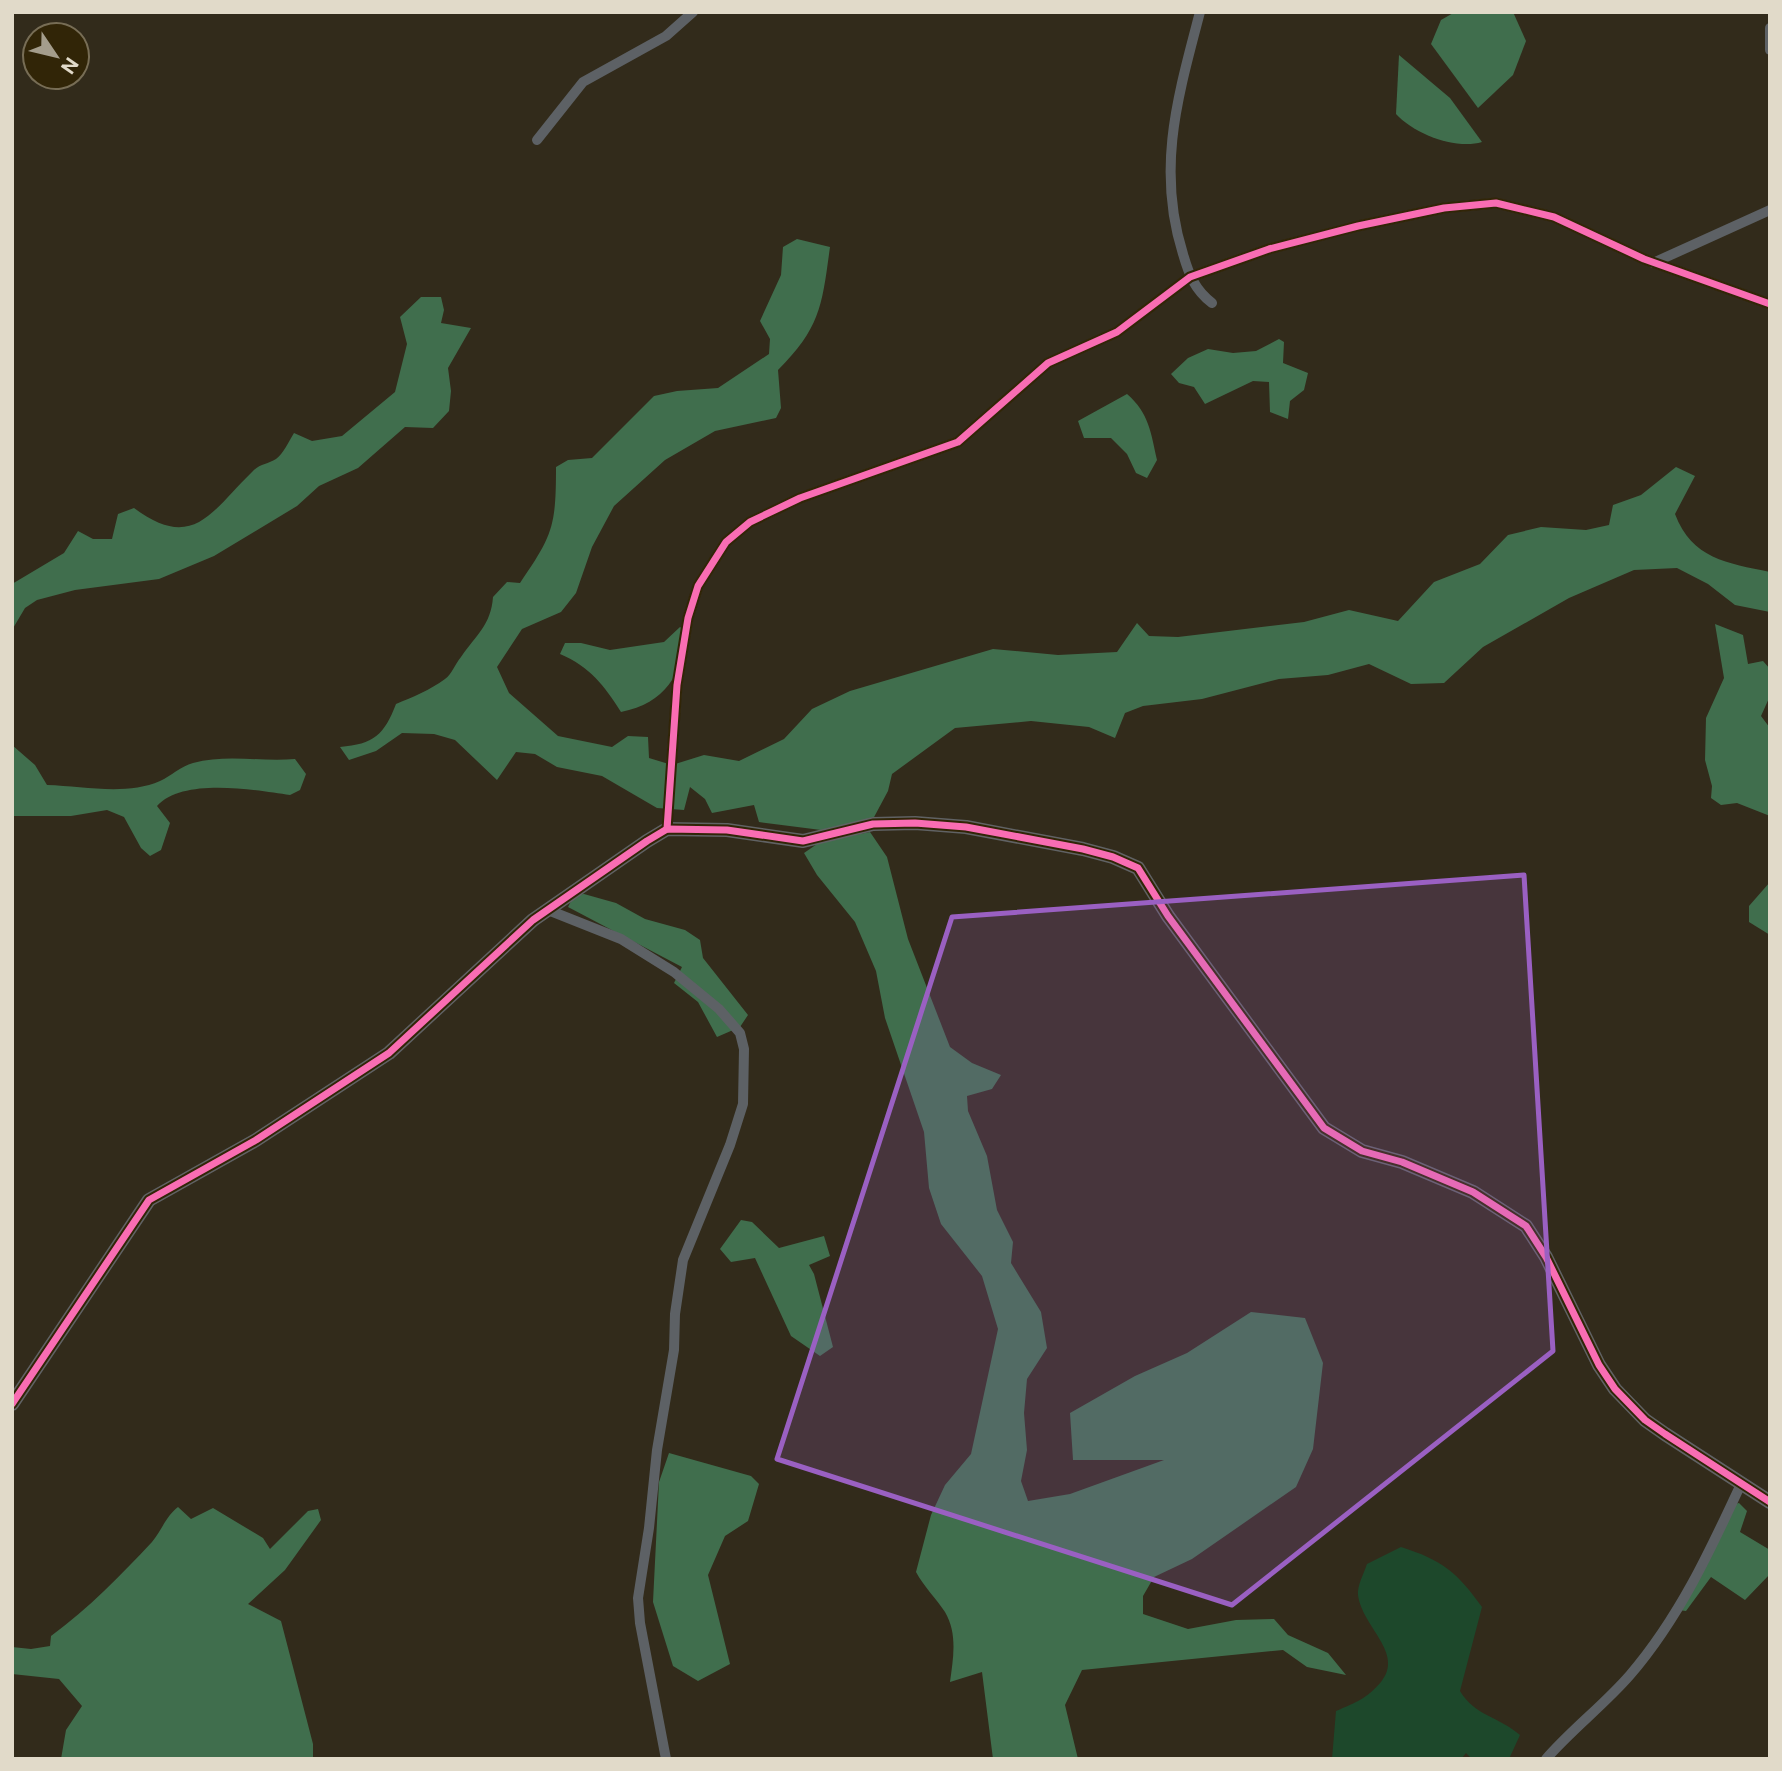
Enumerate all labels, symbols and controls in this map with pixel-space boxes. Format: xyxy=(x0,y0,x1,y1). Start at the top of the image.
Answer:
north arrow xyxy=(21,21,91,91)
text: N xyxy=(57,53,83,78)

